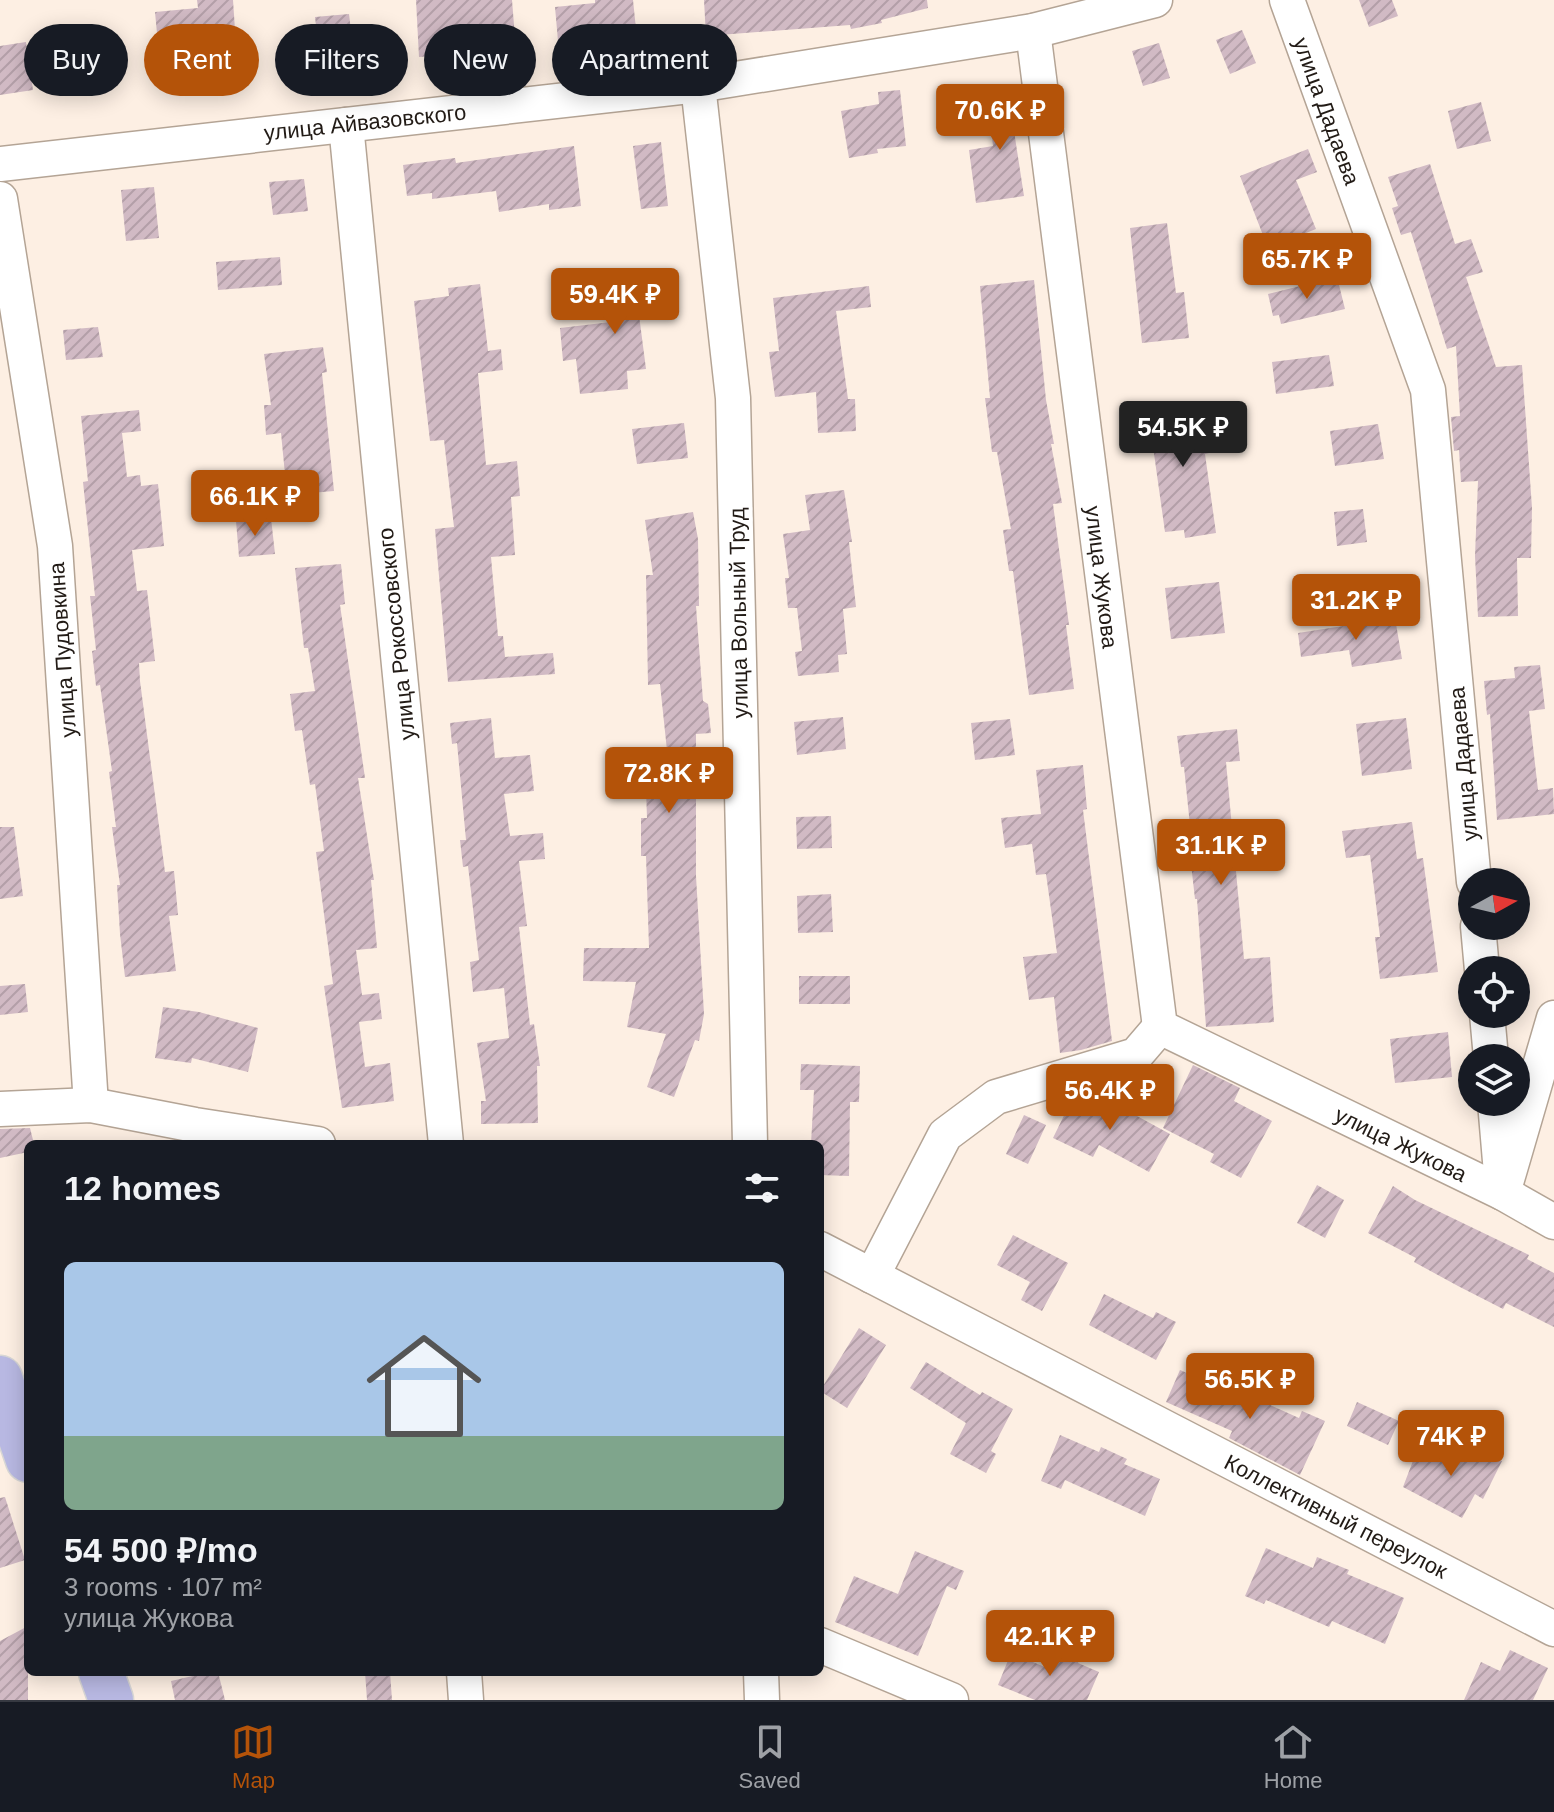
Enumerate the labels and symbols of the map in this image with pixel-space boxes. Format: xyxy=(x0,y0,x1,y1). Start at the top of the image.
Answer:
street label: улица Дадаева xyxy=(1288,34,1365,189)
pin: 70.6K ₽ xyxy=(926,84,1074,152)
street label: улица Айвазовского xyxy=(263,99,467,146)
pin: 65.7K ₽ xyxy=(1233,233,1381,301)
pin: 59.4K ₽ xyxy=(541,268,689,336)
pin: 54.5K ₽ xyxy=(1109,401,1257,469)
pin: 66.1K ₽ xyxy=(181,470,329,538)
street label: улица Жукова xyxy=(1080,504,1123,651)
street label: улица Вольный Труд xyxy=(724,507,753,719)
street label: улица Рокоссовского xyxy=(373,526,420,741)
street label: улица Пудовкина xyxy=(44,561,81,738)
pin: 31.2K ₽ xyxy=(1282,574,1430,642)
street label: улица Дадаева xyxy=(1444,685,1483,842)
pin: 72.8K ₽ xyxy=(595,747,743,815)
pin: 31.1K ₽ xyxy=(1147,819,1295,887)
north arrow xyxy=(1458,868,1530,940)
pin: 56.4K ₽ xyxy=(1036,1064,1184,1132)
street label: улица Жукова xyxy=(1331,1102,1471,1187)
pin: 56.5K ₽ xyxy=(1176,1353,1324,1421)
pin: 74K ₽ xyxy=(1395,1410,1507,1478)
street label: Коллективный переулок xyxy=(1220,1449,1452,1584)
pin: 42.1K ₽ xyxy=(976,1610,1124,1678)

